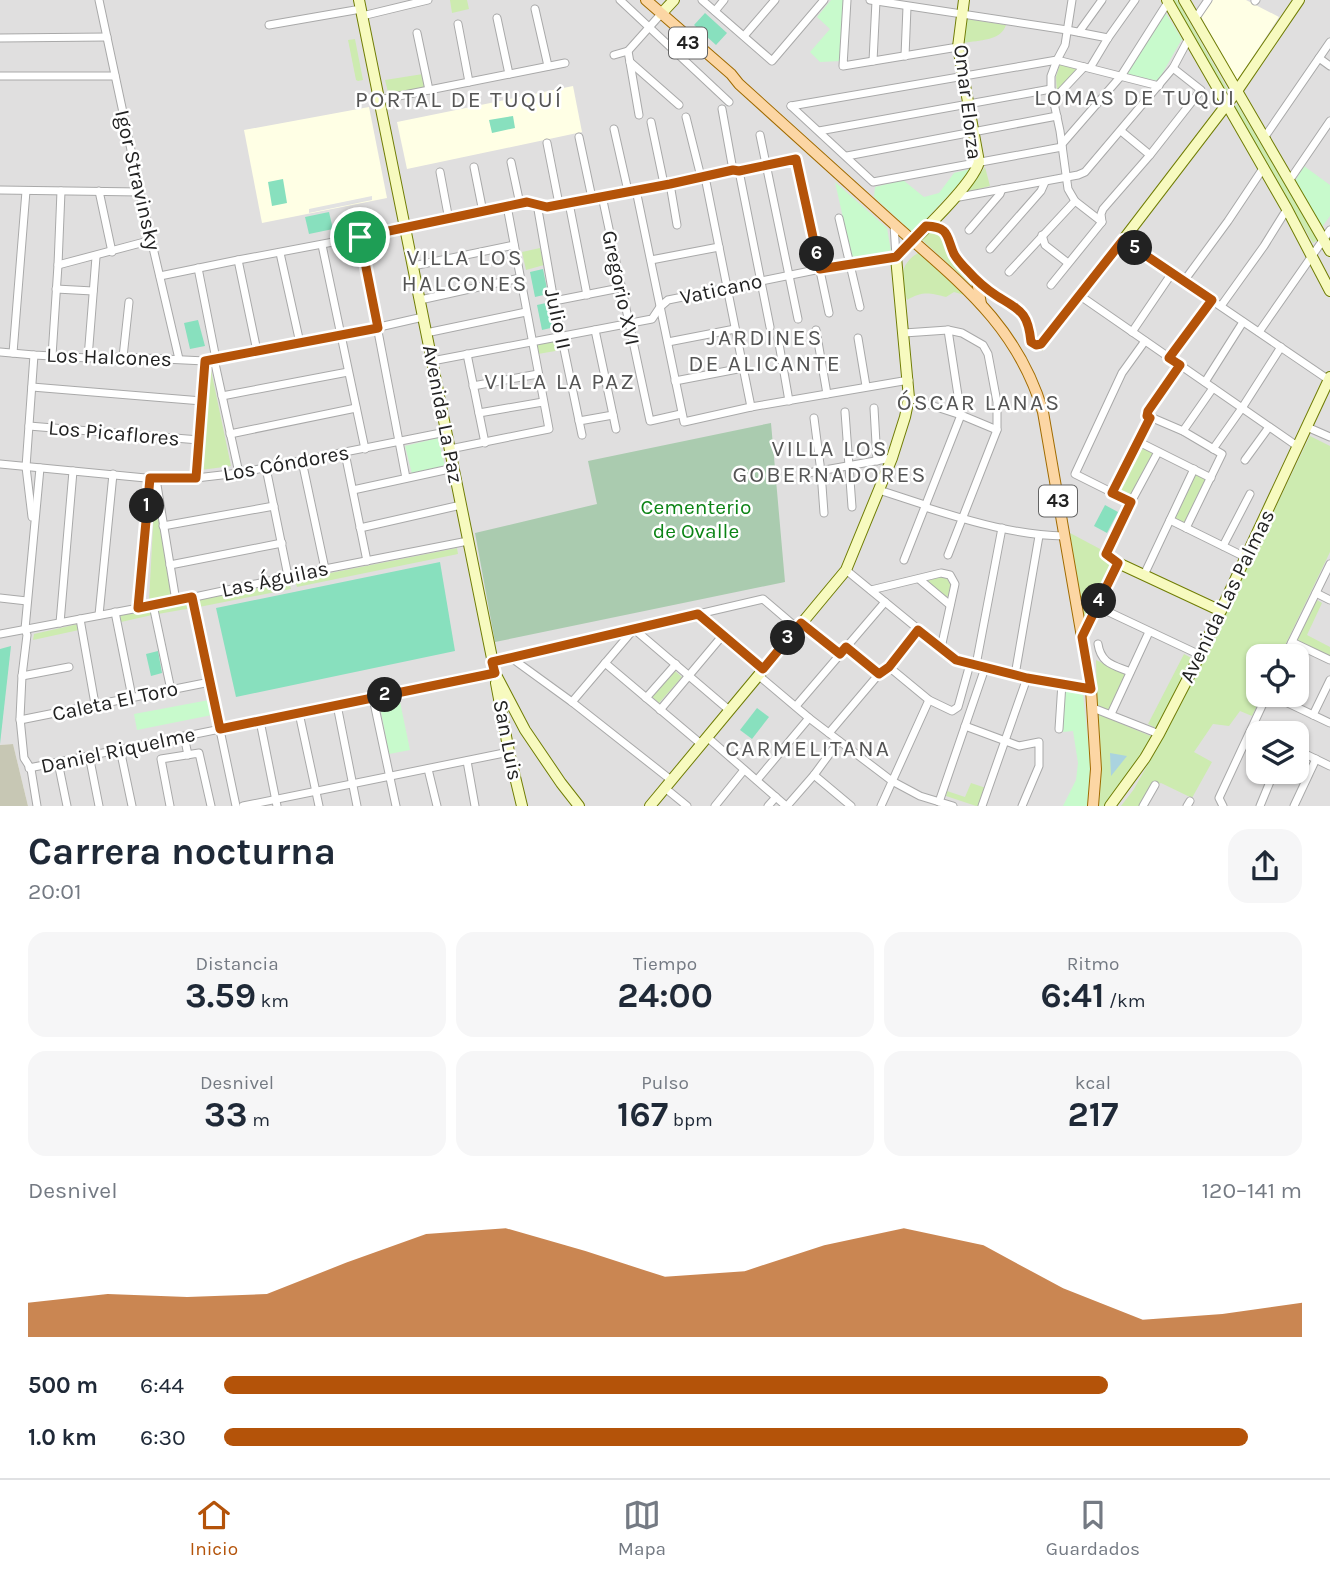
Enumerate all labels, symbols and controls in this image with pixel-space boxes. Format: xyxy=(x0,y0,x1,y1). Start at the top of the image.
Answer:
road number: 43 xyxy=(669,28,707,58)
street label: Omar Elorza xyxy=(949,43,987,161)
district label: LOMAS DE TUQUI xyxy=(1034,84,1236,111)
district label: PORTAL DE TUQUÍ xyxy=(355,86,563,113)
street label: Igor Stravinsky xyxy=(110,107,166,253)
pin xyxy=(330,207,390,267)
icon: arrive xyxy=(341,218,379,256)
street label: Gregorio XVI xyxy=(597,228,645,348)
pin: 5 xyxy=(1118,230,1152,266)
pin: 6 xyxy=(800,236,834,272)
text: 5 xyxy=(1129,236,1140,258)
text: 6 xyxy=(811,242,822,264)
district label: VILLA LOS HALCONES xyxy=(402,244,528,297)
street label: Vaticano xyxy=(678,269,764,309)
street label: Julio II xyxy=(540,286,576,352)
district label: JARDINES DE ALICANTE xyxy=(688,324,842,377)
street label: Los Halcones xyxy=(46,343,172,371)
street label: Avenida La Paz xyxy=(418,343,468,485)
district label: VILLA LA PAZ xyxy=(484,368,636,395)
district label: ÓSCAR LANAS xyxy=(897,389,1061,416)
street label: Los Picaflores xyxy=(47,415,181,451)
district label: VILLA LOS GOBERNADORES xyxy=(733,435,927,488)
street label: Los Cóndores xyxy=(221,440,351,486)
road number: 43 xyxy=(1039,486,1077,516)
pin: 1 xyxy=(130,489,164,524)
text: 1 xyxy=(143,494,150,516)
park label: Cementerio de Ovalle xyxy=(641,495,751,543)
street label: Avenida Las Palmas xyxy=(1175,506,1279,686)
street label: Las Águilas xyxy=(219,556,331,602)
pin: 4 xyxy=(1082,584,1116,618)
text: 4 xyxy=(1093,589,1104,611)
pin: 3 xyxy=(770,620,806,656)
text: 3 xyxy=(782,626,793,648)
map controls xyxy=(1246,644,1309,784)
button: locate xyxy=(1246,644,1309,707)
street label: Caleta El Toro xyxy=(50,676,180,726)
pin: 2 xyxy=(368,678,402,712)
text: 2 xyxy=(379,683,390,705)
street label: San Luis xyxy=(488,698,528,782)
button: layers xyxy=(1246,721,1309,784)
street label: Daniel Riquelme xyxy=(39,722,197,778)
district label: CARMELITANA xyxy=(725,735,891,762)
text: Carrera nocturna xyxy=(28,829,336,874)
button: share xyxy=(1228,829,1302,903)
text: 20:01 xyxy=(28,878,82,905)
text: Distancia xyxy=(195,953,279,975)
text: Tiempo xyxy=(633,953,697,975)
text: Ritmo xyxy=(1067,953,1119,975)
text: 3.59 xyxy=(185,975,256,1016)
text: 24:00 xyxy=(617,975,713,1016)
text: 6:41 xyxy=(1040,975,1104,1016)
text: km xyxy=(256,990,289,1012)
text: /km xyxy=(1104,990,1146,1012)
text: Desnivel xyxy=(200,1072,274,1094)
text: Pulso xyxy=(641,1072,689,1094)
text: kcal xyxy=(1075,1072,1111,1094)
text: 33 xyxy=(204,1094,248,1135)
text: 167 xyxy=(617,1094,668,1135)
text: 217 xyxy=(1067,1094,1119,1135)
text: m xyxy=(248,1109,270,1131)
text: bpm xyxy=(668,1109,713,1131)
text: Desnivel xyxy=(28,1177,118,1204)
text: 120–141 m xyxy=(1202,1177,1302,1204)
text: 500 m xyxy=(28,1372,98,1399)
text: 6:44 xyxy=(140,1372,184,1399)
text: 1.0 km xyxy=(28,1424,97,1451)
text: 6:30 xyxy=(140,1424,186,1451)
tab: Inicio xyxy=(190,1496,238,1560)
tab: Mapa xyxy=(618,1496,666,1560)
tab: Guardados xyxy=(1046,1496,1140,1560)

